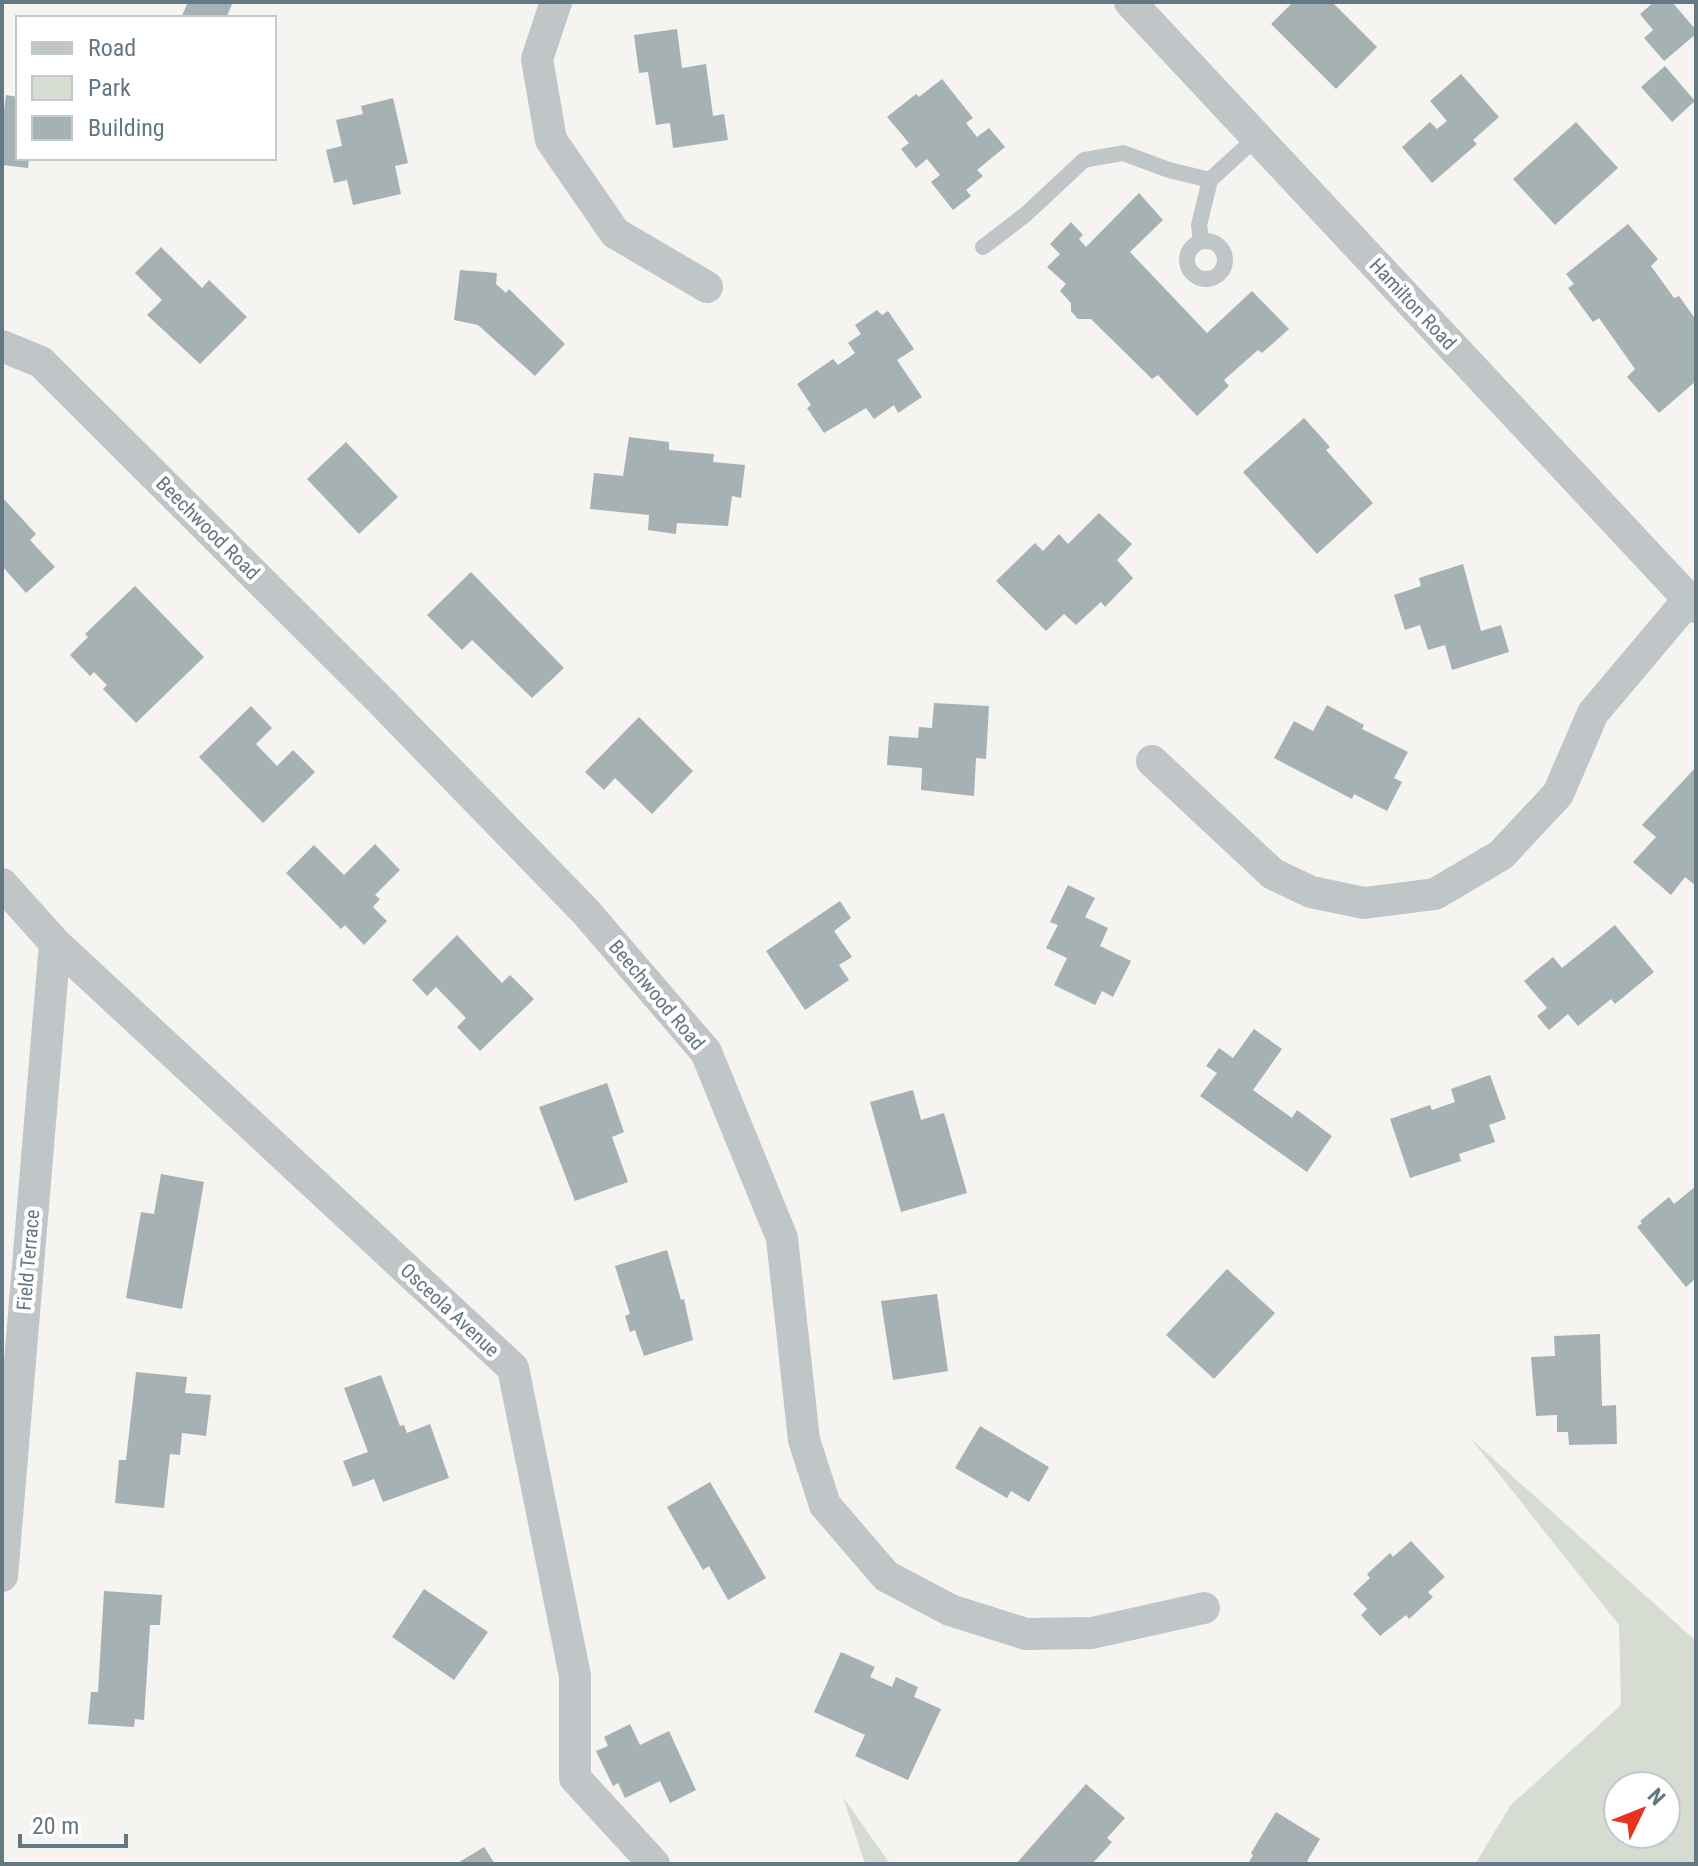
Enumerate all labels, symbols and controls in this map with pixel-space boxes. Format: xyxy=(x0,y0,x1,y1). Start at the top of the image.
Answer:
legend xyxy=(16,16,276,160)
text: Road xyxy=(88,34,136,62)
text: Park xyxy=(88,74,131,102)
text: Building xyxy=(88,114,165,142)
street label: Hamilton Road xyxy=(1365,253,1461,355)
street label: Beechwood Road xyxy=(151,471,265,585)
street label: Beechwood Road xyxy=(604,935,710,1055)
street label: Field Terrace xyxy=(12,1209,44,1311)
street label: Osceola Avenue xyxy=(396,1258,504,1362)
north arrow xyxy=(1602,1770,1682,1850)
text: N xyxy=(1643,1783,1670,1810)
scale bar xyxy=(20,1798,126,1848)
text: 20 m xyxy=(32,1812,79,1840)

